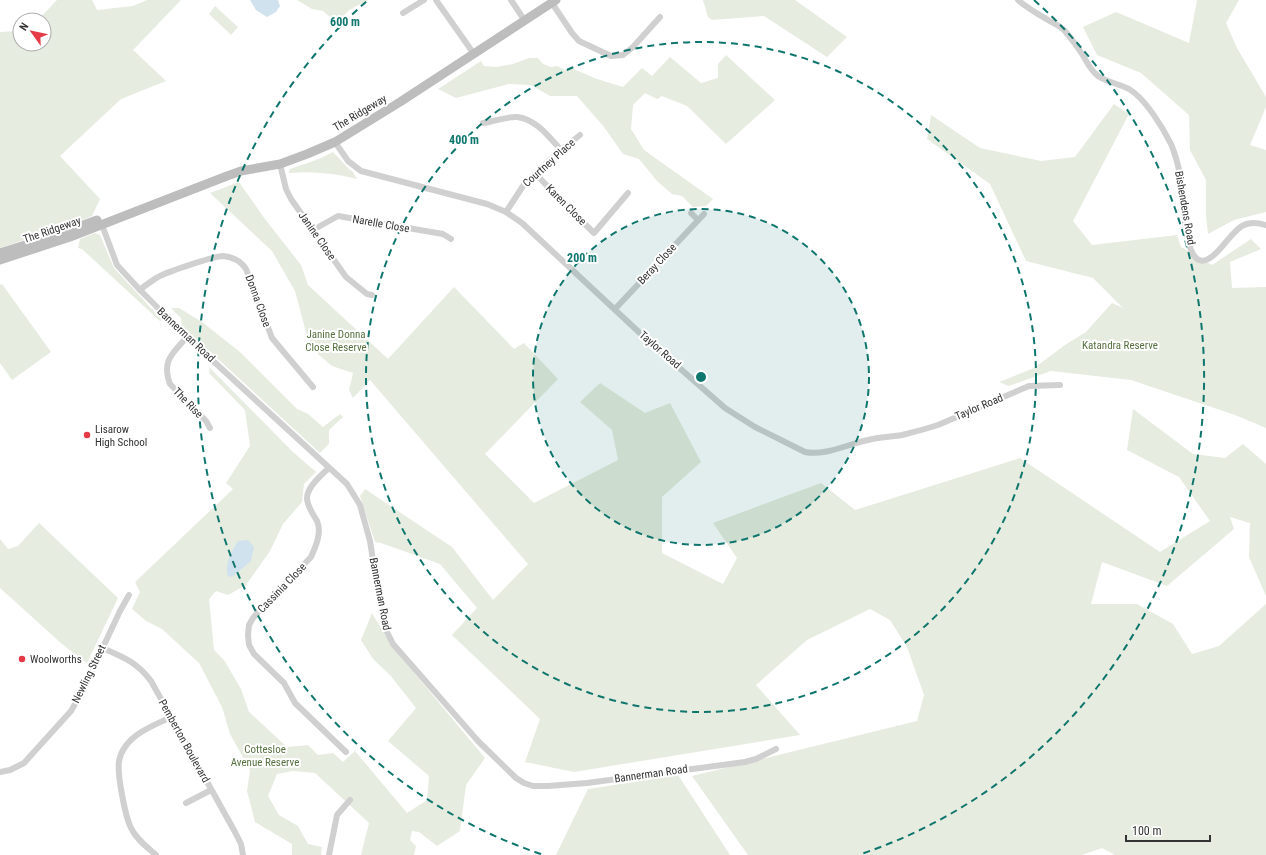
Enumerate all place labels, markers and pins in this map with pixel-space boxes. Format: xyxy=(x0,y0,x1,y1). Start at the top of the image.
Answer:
centre of rings xyxy=(694,370,708,384)
place label: Lisarow High School xyxy=(95,423,147,449)
marker: Lisarow High School xyxy=(82,430,92,440)
place label: Woolworths xyxy=(30,653,82,666)
marker: Woolworths xyxy=(17,654,27,664)

